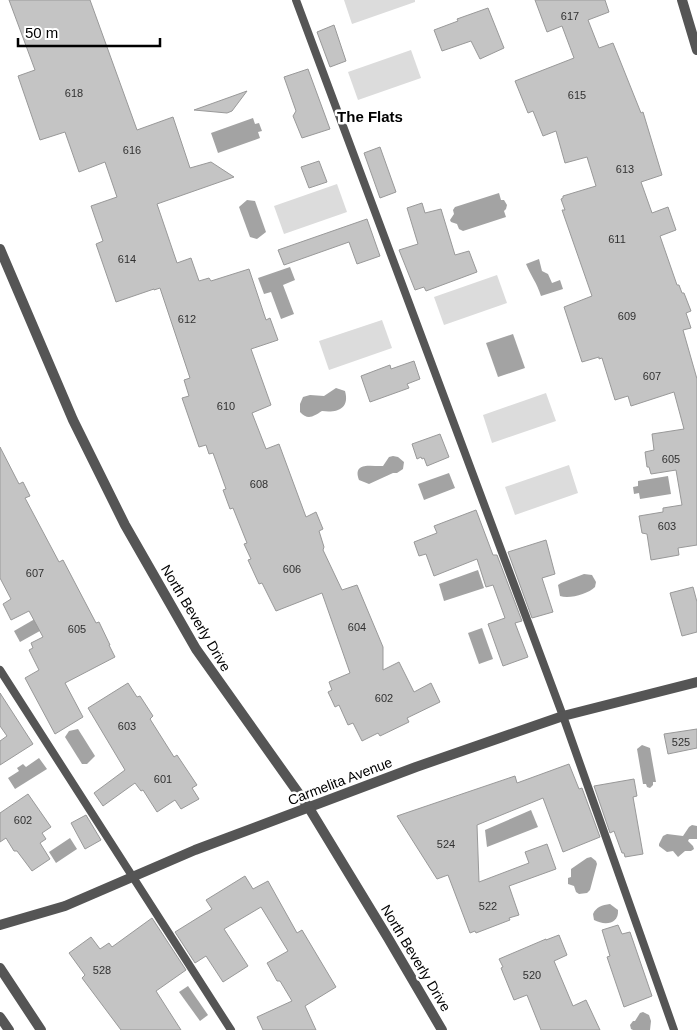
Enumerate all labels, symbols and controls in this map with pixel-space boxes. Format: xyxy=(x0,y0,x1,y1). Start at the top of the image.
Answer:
house number: 617 xyxy=(561,10,579,22)
scale bar xyxy=(18,15,160,47)
text: 50 m xyxy=(25,24,58,41)
house number: 618 xyxy=(65,87,83,99)
house number: 615 xyxy=(568,89,586,101)
district label: The Flats xyxy=(337,108,403,125)
house number: 616 xyxy=(123,144,141,156)
house number: 613 xyxy=(616,163,634,175)
house number: 611 xyxy=(608,233,626,245)
house number: 614 xyxy=(118,253,136,265)
house number: 609 xyxy=(618,310,636,322)
house number: 612 xyxy=(178,313,196,325)
house number: 607 xyxy=(643,370,661,382)
house number: 610 xyxy=(217,400,235,412)
house number: 605 xyxy=(662,453,680,465)
house number: 608 xyxy=(250,478,268,490)
house number: 603 xyxy=(658,520,676,532)
street label: North Beverly Drive xyxy=(158,562,234,674)
house number: 606 xyxy=(283,563,301,575)
house number: 607 xyxy=(26,567,44,579)
house number: 604 xyxy=(348,621,366,633)
house number: 605 xyxy=(68,623,86,635)
house number: 602 xyxy=(375,692,393,704)
house number: 603 xyxy=(118,720,136,732)
house number: 525 xyxy=(672,736,690,748)
street label: Carmelita Avenue xyxy=(286,754,395,808)
house number: 601 xyxy=(154,773,172,785)
house number: 602 xyxy=(14,814,32,826)
house number: 524 xyxy=(437,838,455,850)
house number: 522 xyxy=(479,900,497,912)
street label: North Beverly Drive xyxy=(378,902,454,1014)
house number: 528 xyxy=(93,964,111,976)
house number: 520 xyxy=(523,969,541,981)

